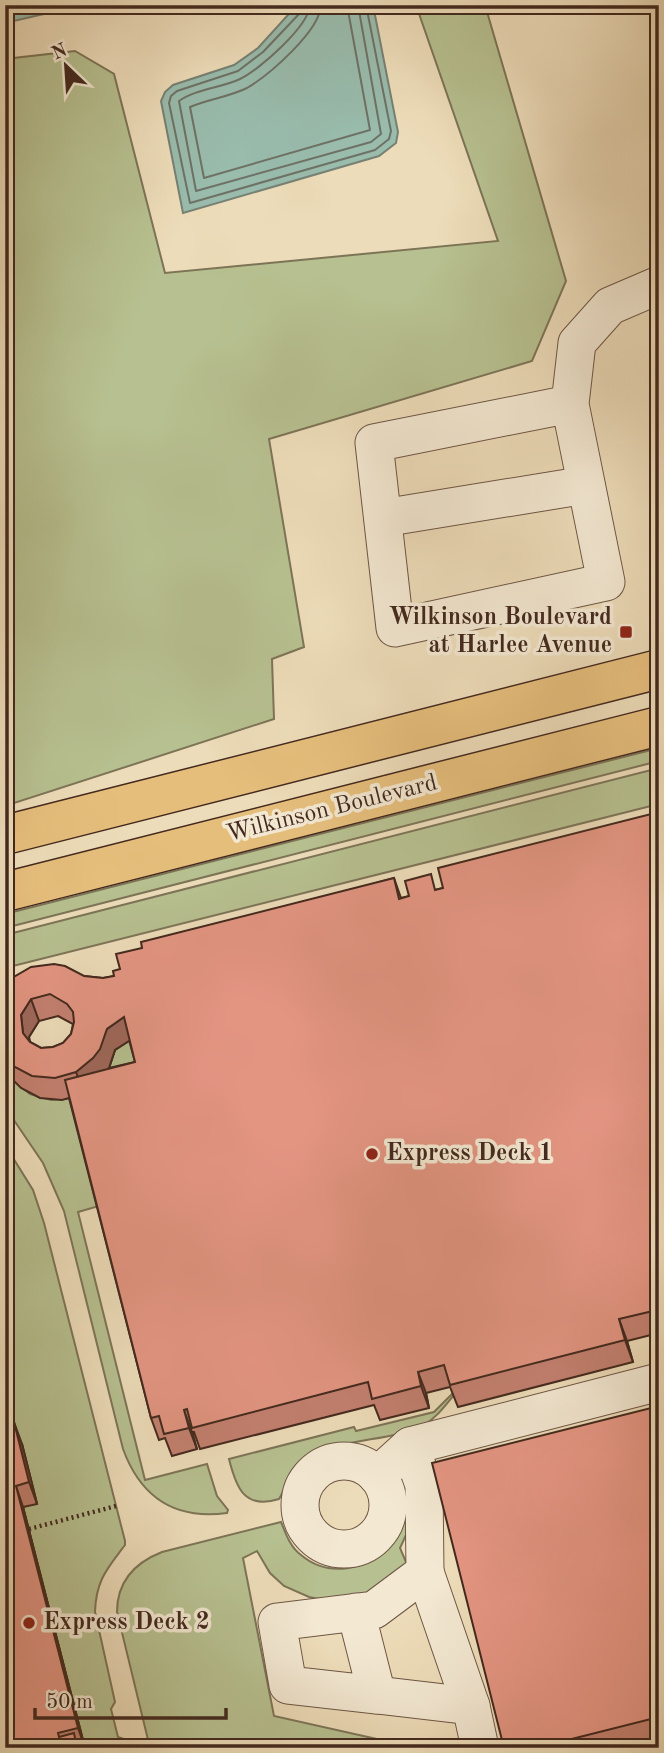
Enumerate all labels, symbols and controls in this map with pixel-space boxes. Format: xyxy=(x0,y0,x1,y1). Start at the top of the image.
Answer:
north arrow xyxy=(32,32,102,102)
text: N xyxy=(49,41,71,65)
place label: Wilkinson Boulevard at Harlee Avenue xyxy=(389,606,612,658)
marker: Wilkinson Boulevard at Harlee Avenue xyxy=(618,624,634,640)
street label: Wilkinson Boulevard xyxy=(224,771,440,847)
place label: Express Deck 1 xyxy=(386,1142,553,1166)
marker: Express Deck 1 xyxy=(364,1146,380,1162)
place label: Express Deck 2 xyxy=(43,1611,210,1635)
marker: Express Deck 2 xyxy=(21,1615,37,1631)
scale bar xyxy=(35,1676,226,1720)
text: 50 m xyxy=(46,1692,93,1713)

